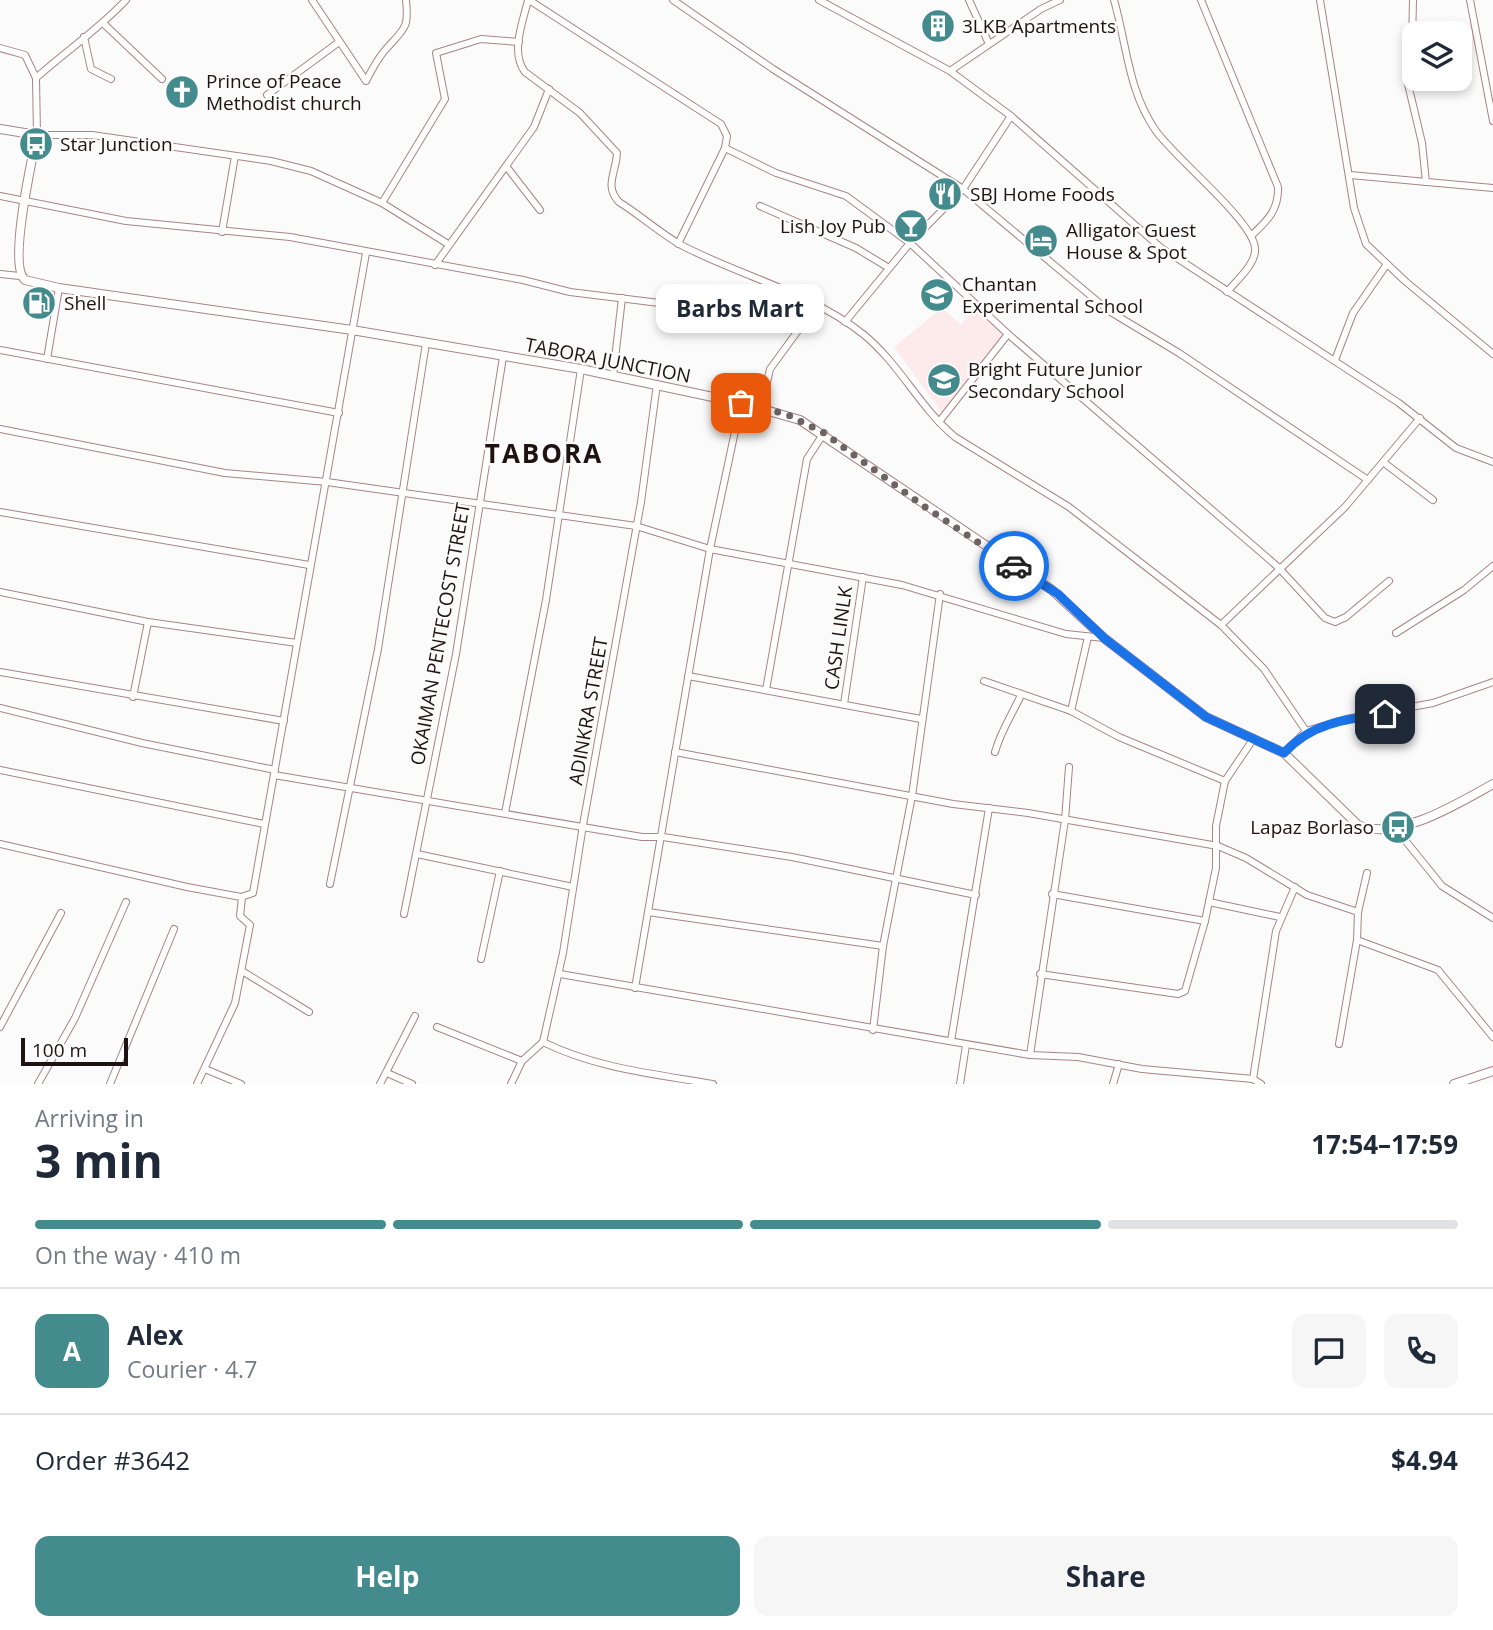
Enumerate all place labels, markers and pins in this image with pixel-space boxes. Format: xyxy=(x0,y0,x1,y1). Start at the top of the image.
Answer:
building icon: 3LKB Apartments xyxy=(919,7,957,45)
place label: 3LKB Apartments xyxy=(962,13,1116,39)
place label: Prince of Peace Methodist church xyxy=(206,68,362,116)
church icon: Prince of Peace Methodist church xyxy=(163,73,201,111)
bus stop icon: Star Junction xyxy=(17,125,55,163)
place label: Star Junction xyxy=(60,131,173,157)
restaurant icon: SBJ Home Foods xyxy=(926,175,964,213)
place label: SBJ Home Foods xyxy=(970,181,1115,207)
bar icon: Lish Joy Pub xyxy=(892,207,930,245)
place label: Lish Joy Pub xyxy=(780,213,886,239)
place label: Alligator Guest House & Spot xyxy=(1066,217,1196,265)
hotel icon: Alligator Guest House & Spot xyxy=(1022,222,1060,260)
place label: Chantan Experimental School xyxy=(962,271,1143,319)
school or university icon: Chantan Experimental School xyxy=(918,276,956,314)
fuel station icon: Shell xyxy=(20,284,58,322)
callout: Barbs Mart xyxy=(657,284,825,333)
place label: Shell xyxy=(64,290,106,316)
place label: Bright Future Junior Secondary School xyxy=(968,356,1142,404)
school or university icon: Bright Future Junior Secondary School xyxy=(925,361,963,399)
pin xyxy=(711,373,771,433)
pin xyxy=(1355,684,1415,744)
bus stop icon: Lapaz Borlaso xyxy=(1379,808,1417,846)
place label: Lapaz Borlaso xyxy=(1250,814,1374,840)

